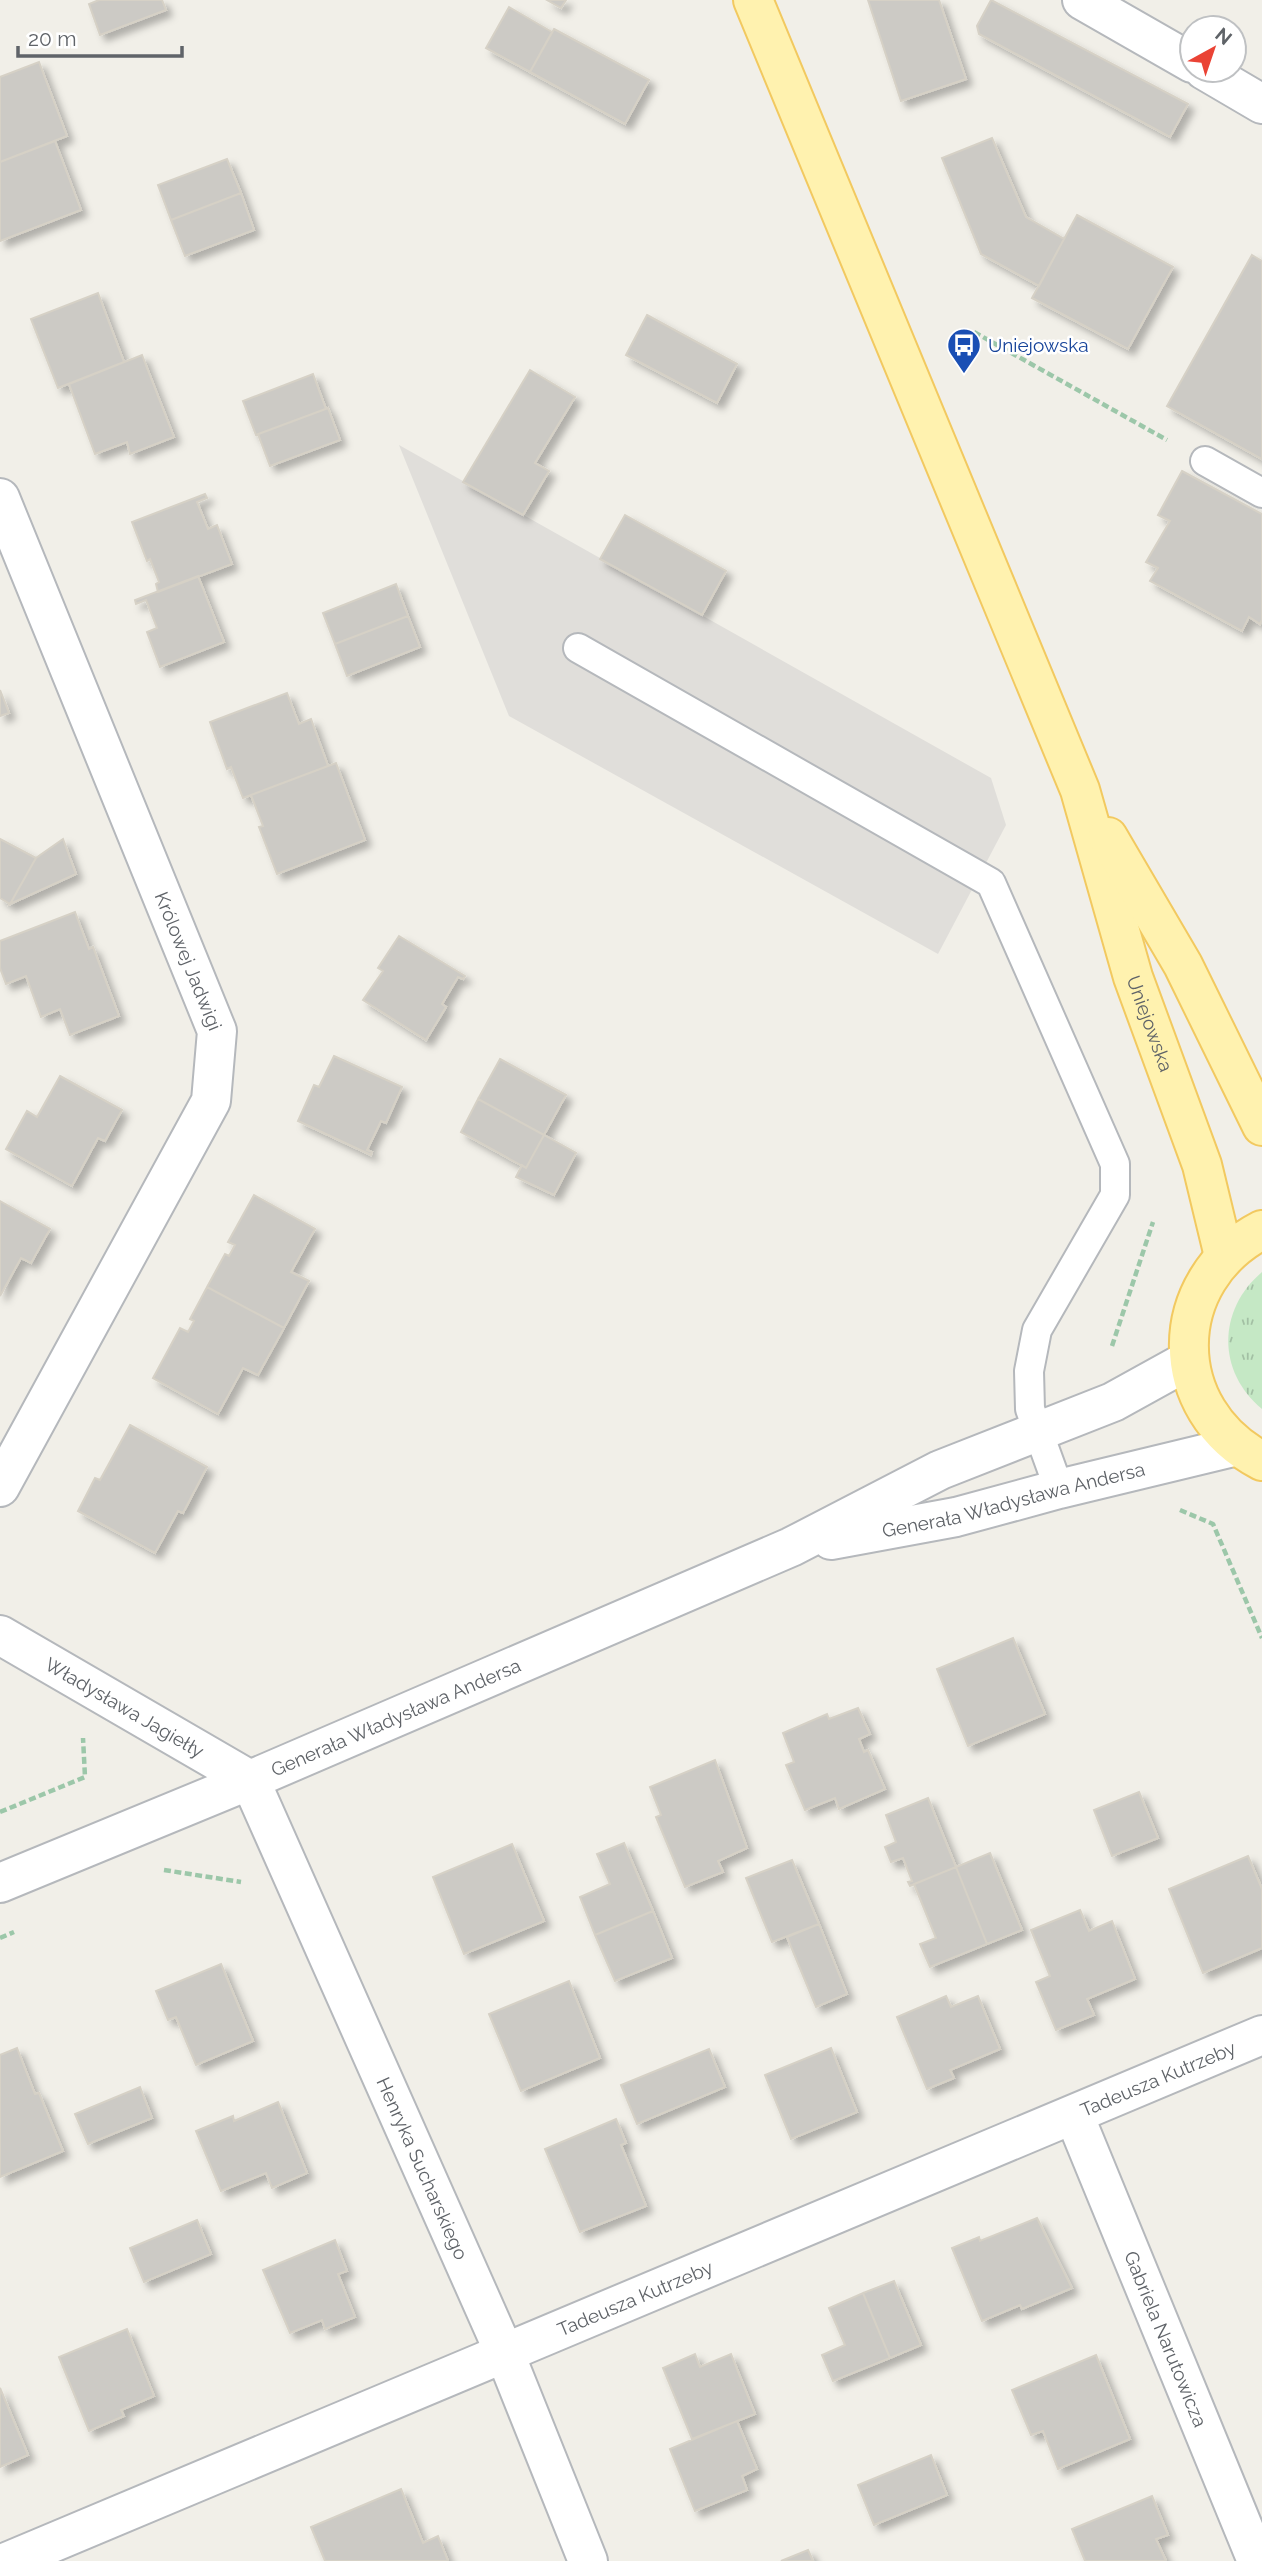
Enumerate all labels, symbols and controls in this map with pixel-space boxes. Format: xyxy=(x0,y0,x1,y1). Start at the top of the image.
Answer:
scale bar xyxy=(18,14,182,58)
north arrow xyxy=(1178,14,1248,84)
text: N xyxy=(1211,23,1237,49)
text: 20 m xyxy=(28,26,76,51)
bus stop icon: Uniejowska xyxy=(945,326,983,375)
place label: Uniejowska xyxy=(988,334,1089,356)
street label: Królowej Jadwigi xyxy=(151,889,227,1034)
street label: Uniejowska xyxy=(1122,973,1178,1075)
street label: Generała Władysława Andersa xyxy=(880,1458,1147,1541)
street label: Władysława Jagiełły xyxy=(41,1653,208,1762)
street label: Generała Władysława Andersa xyxy=(268,1654,524,1781)
street label: Tadeusza Kutrzeby xyxy=(1077,2036,1239,2121)
street label: Henryka Sucharskiego xyxy=(372,2074,473,2263)
street label: Gabriela Narutowicza xyxy=(1120,2248,1212,2430)
street label: Tadeusza Kutrzeby xyxy=(554,2256,716,2340)

